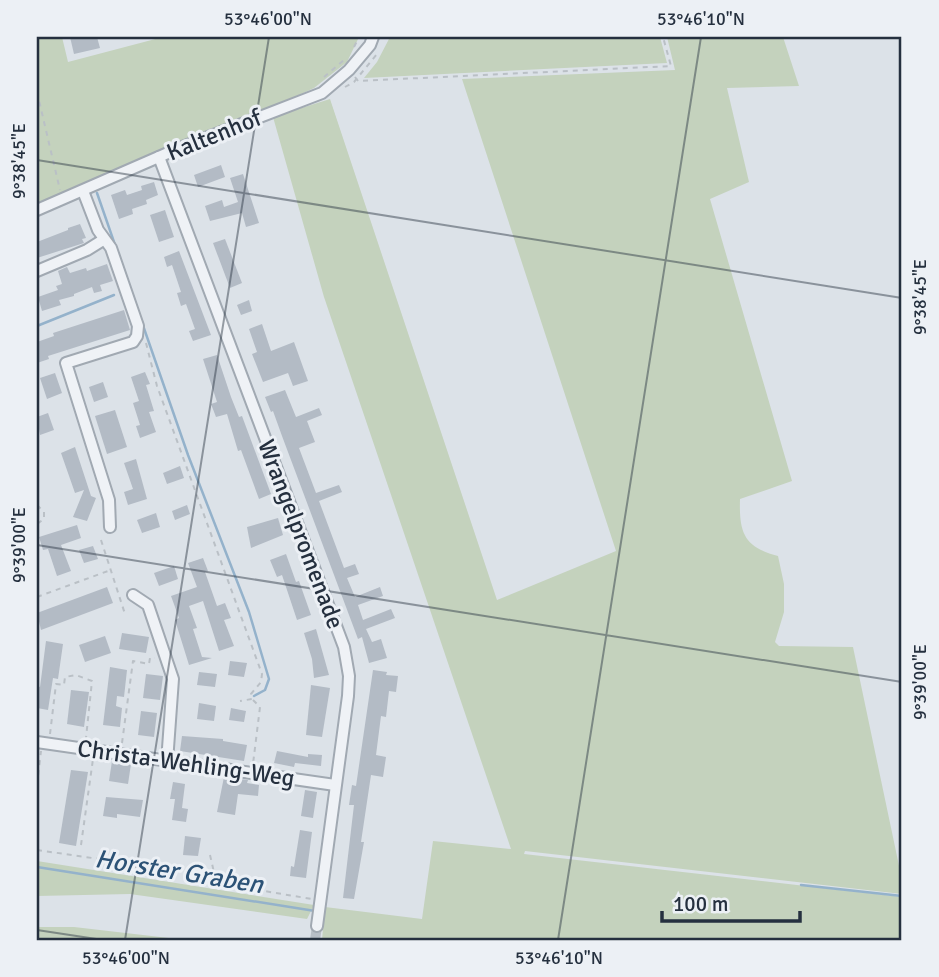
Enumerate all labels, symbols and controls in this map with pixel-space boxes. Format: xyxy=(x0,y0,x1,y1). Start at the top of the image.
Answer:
text: 53°46'00"N xyxy=(224,8,312,30)
text: 53°46'10"N xyxy=(657,8,745,30)
street label: Kaltenhof xyxy=(162,102,267,168)
text: 9°38'45"E xyxy=(8,123,30,199)
text: 9°38'45"E xyxy=(909,259,931,335)
street label: Wrangelpromenade xyxy=(251,435,351,633)
text: 9°39'00"E xyxy=(8,507,30,583)
text: 9°39'00"E xyxy=(909,644,931,720)
street label: Christa-Wehling-Weg xyxy=(75,733,297,793)
water label: Horster Graben xyxy=(93,843,266,901)
scale bar xyxy=(662,879,801,923)
text: 100 m xyxy=(673,891,728,917)
text: 53°46'00"N xyxy=(82,947,170,969)
text: 53°46'10"N xyxy=(515,947,603,969)

